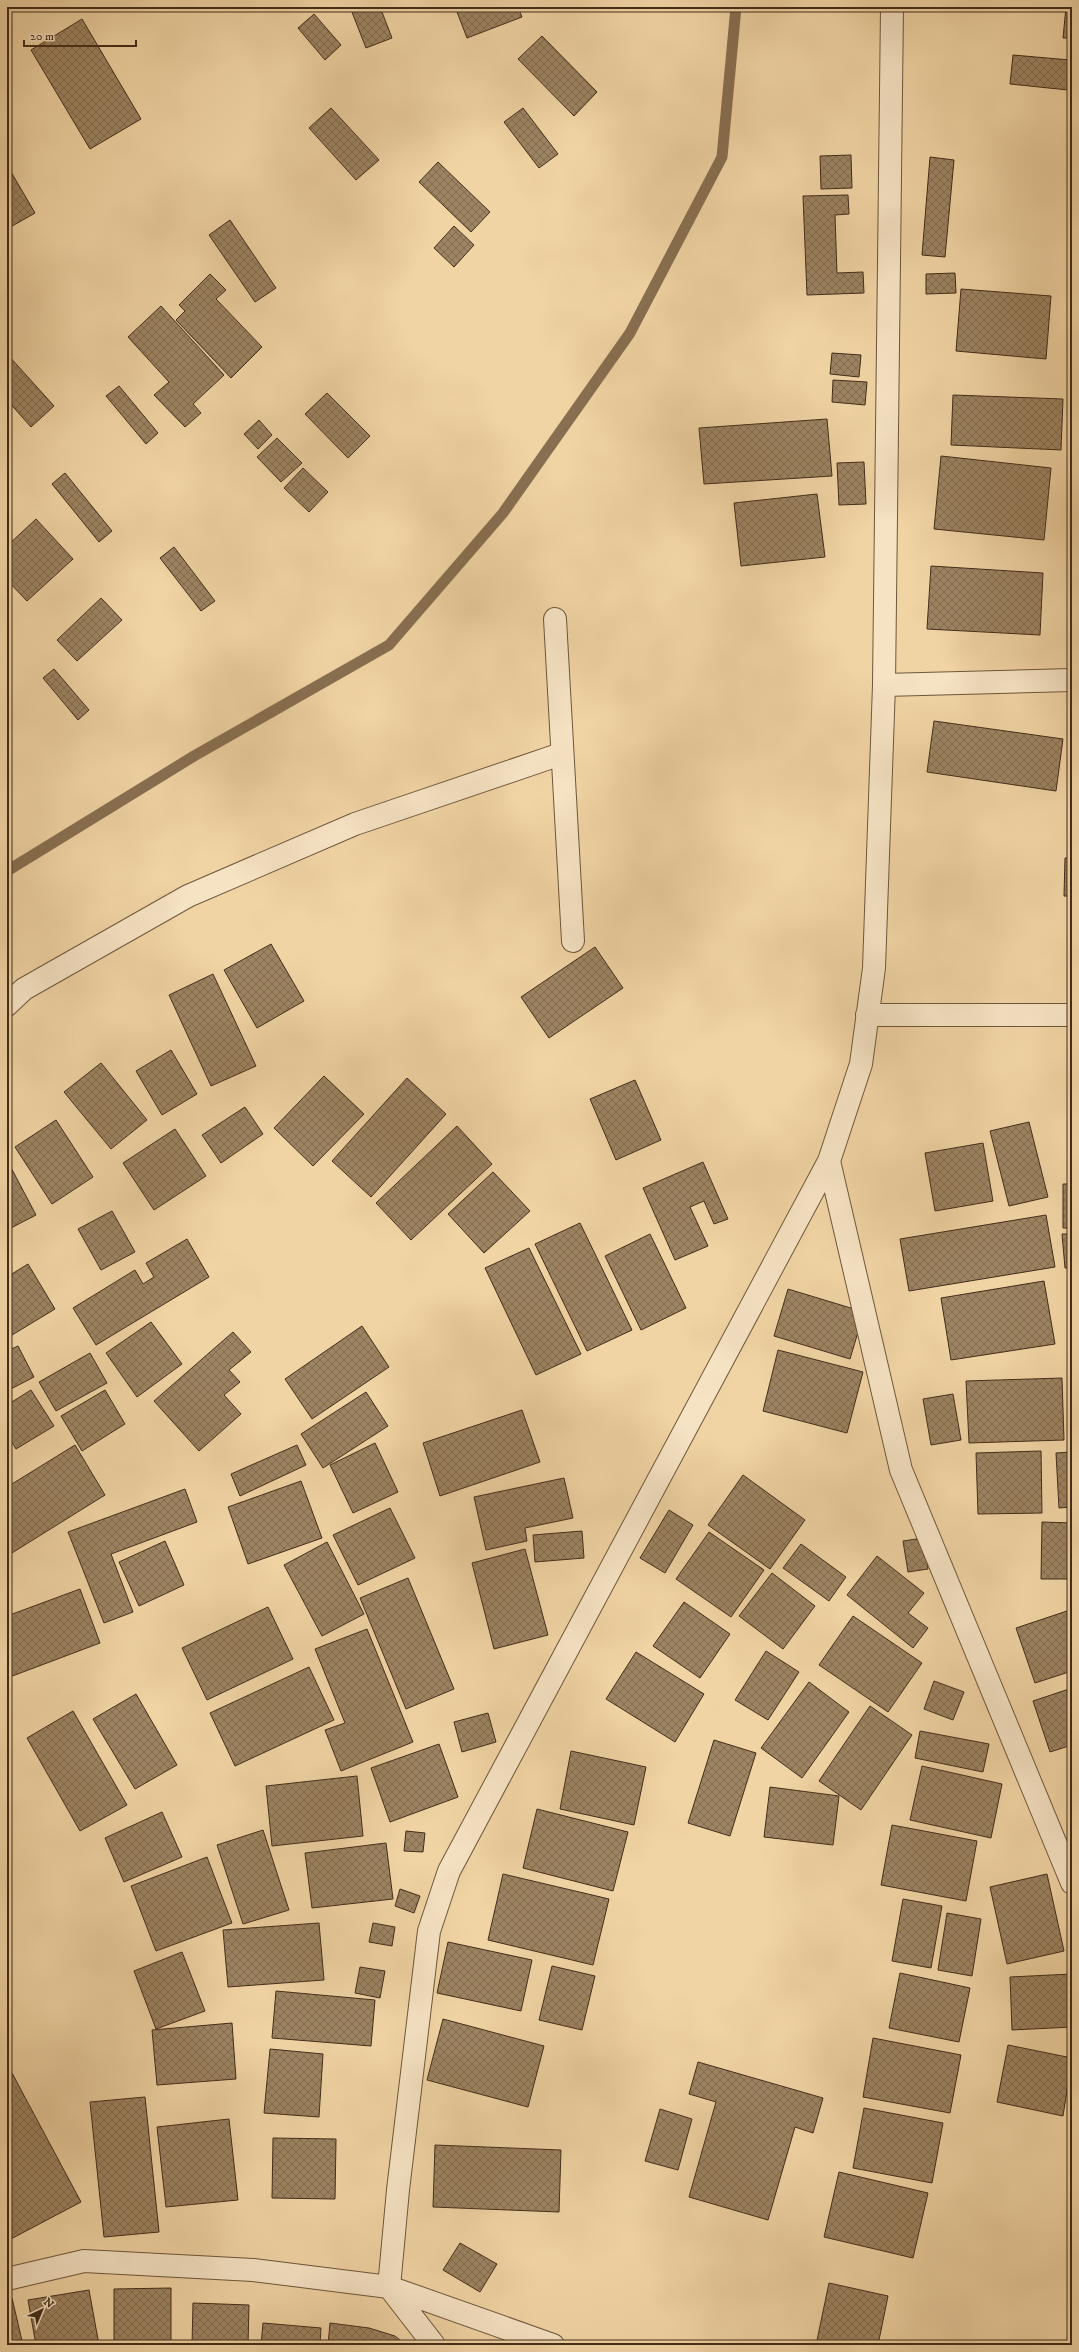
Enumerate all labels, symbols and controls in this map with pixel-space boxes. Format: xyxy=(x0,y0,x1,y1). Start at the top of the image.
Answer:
scale bar xyxy=(24,22,136,48)
text: 20 m xyxy=(30,29,54,44)
north arrow xyxy=(22,2290,62,2330)
text: N xyxy=(40,2295,56,2312)

